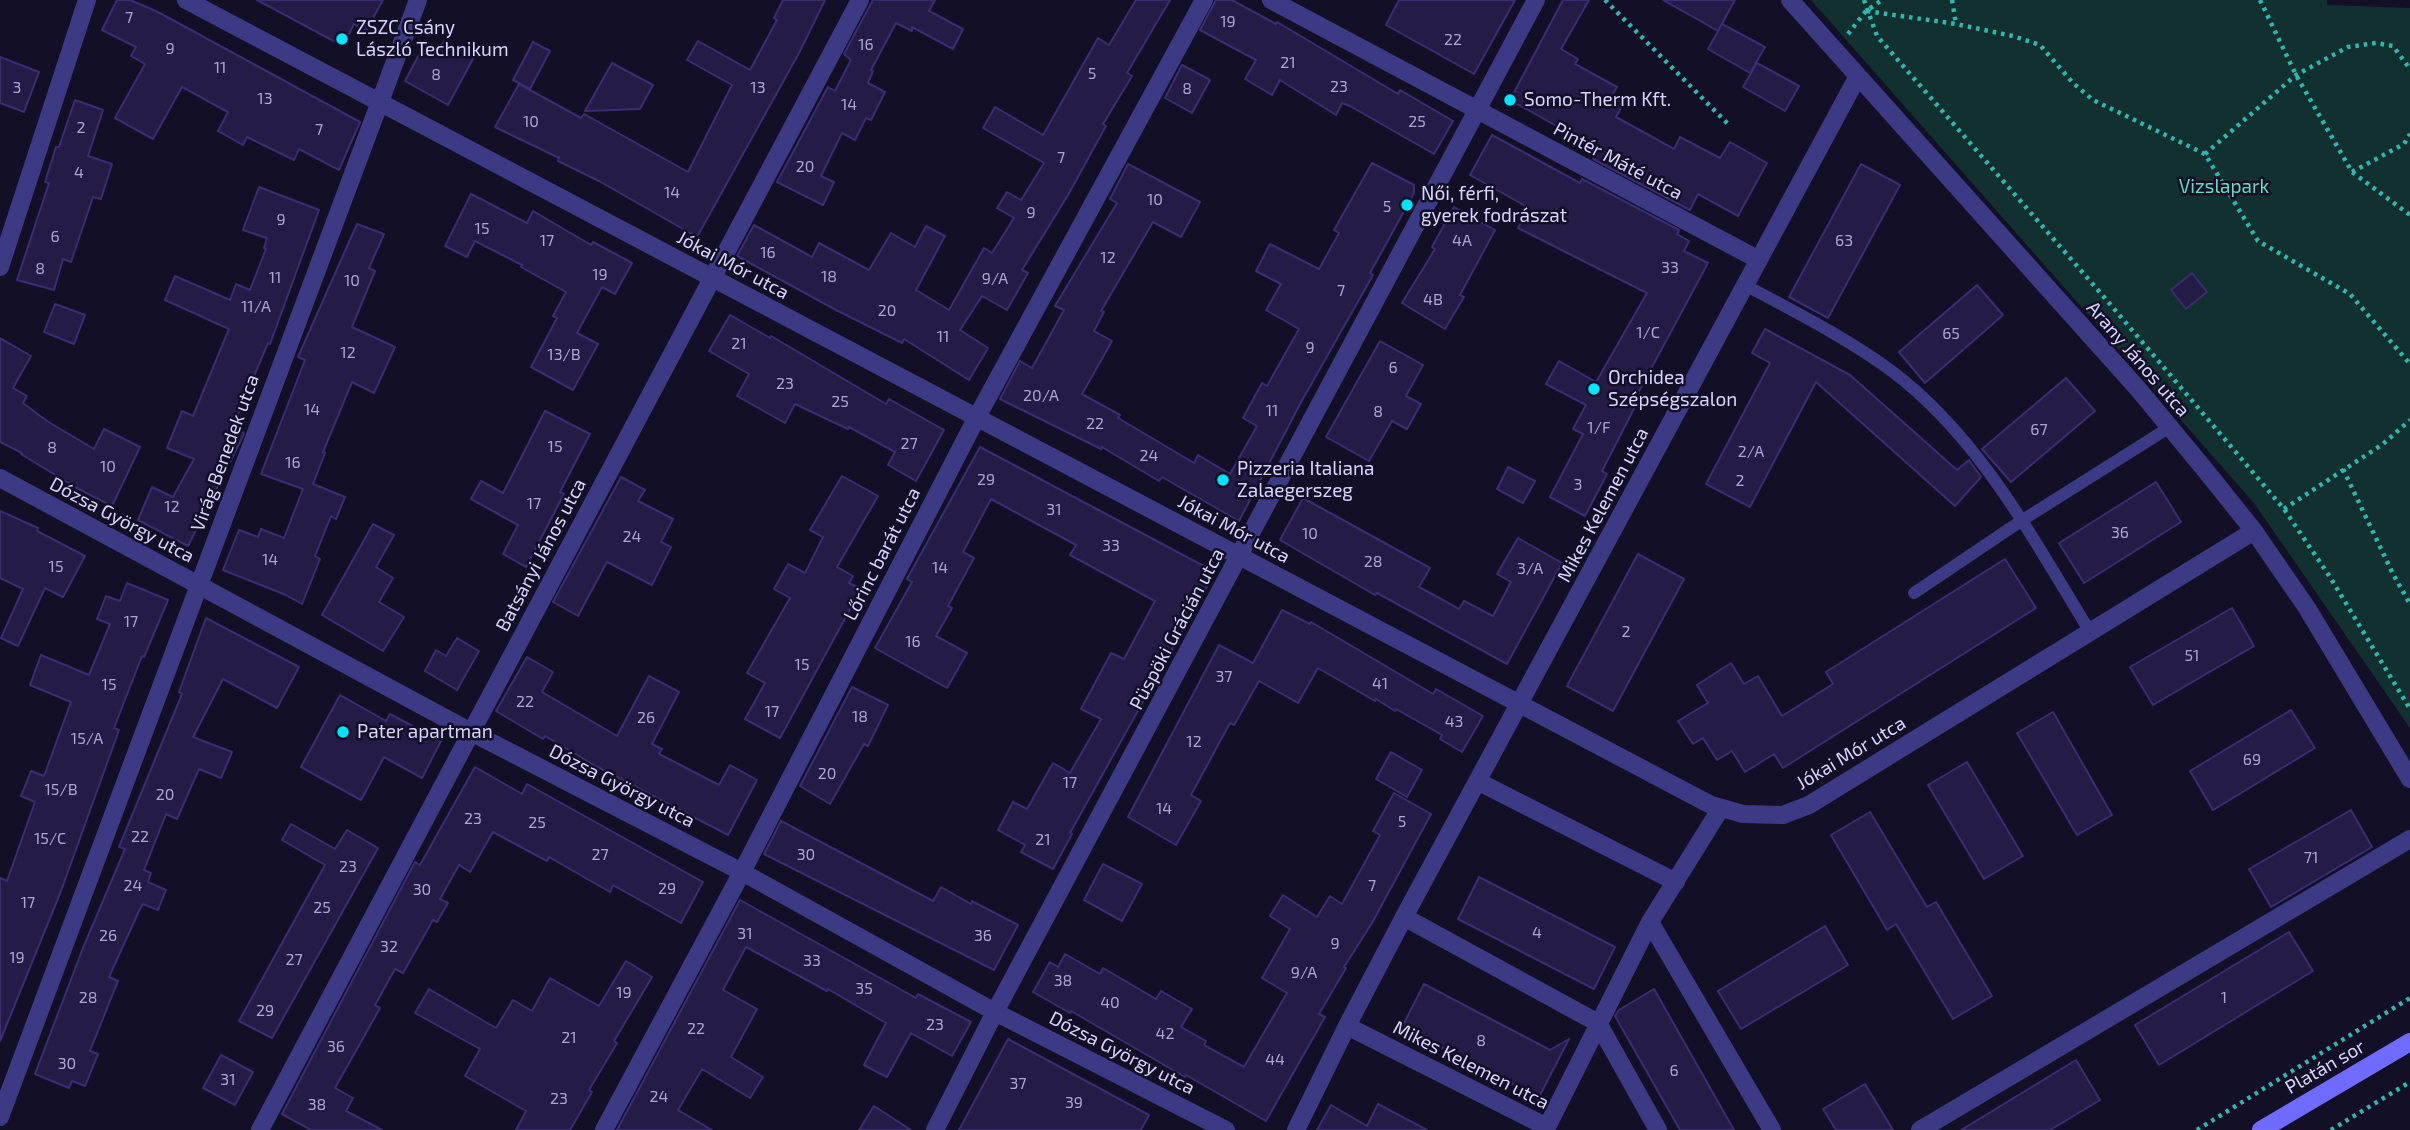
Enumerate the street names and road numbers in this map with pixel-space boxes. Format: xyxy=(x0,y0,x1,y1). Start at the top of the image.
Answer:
street label: Pintér Máté utca xyxy=(1550,117,1686,205)
street label: Jókai Mór utca xyxy=(673,226,793,304)
street label: Arany János utca xyxy=(2082,297,2194,421)
street label: Virág Benedek utca xyxy=(186,371,264,535)
street label: Mikes Kelemen utca xyxy=(1553,424,1653,586)
street label: Dózsa György utca xyxy=(46,472,198,568)
street label: Batsányi János utca xyxy=(491,475,591,635)
street label: Lőrinc barát utca xyxy=(839,484,925,624)
street label: Jókai Mór utca xyxy=(1174,490,1294,568)
street label: Püspöki Grácián utca xyxy=(1125,544,1229,714)
street label: Jókai Mór utca xyxy=(1792,711,1910,795)
street label: Dózsa György utca xyxy=(545,739,699,833)
street label: Dózsa György utca xyxy=(1045,1006,1199,1100)
street label: Mikes Kelemen utca xyxy=(1389,1016,1553,1114)
street label: Platán sor xyxy=(2281,1035,2369,1099)

